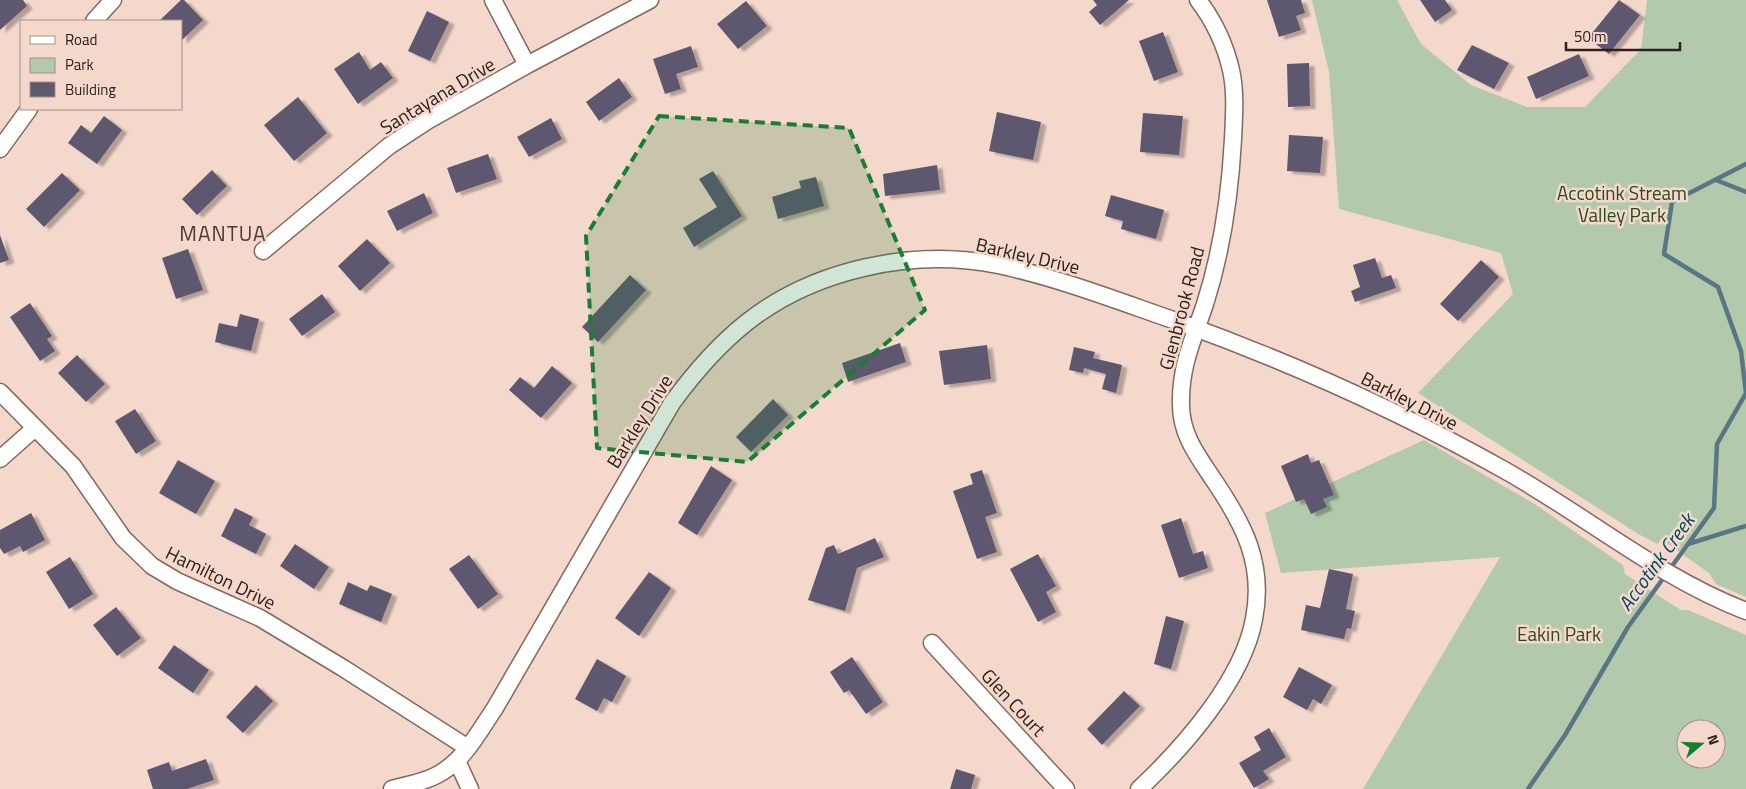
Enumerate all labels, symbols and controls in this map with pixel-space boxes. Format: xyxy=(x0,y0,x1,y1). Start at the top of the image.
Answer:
legend xyxy=(20,20,182,110)
scale bar xyxy=(1566,20,1680,52)
text: 50 m xyxy=(1574,25,1607,48)
text: Road xyxy=(65,28,97,51)
street label: Santayana Drive xyxy=(374,49,500,141)
text: Park xyxy=(65,53,94,76)
text: Building xyxy=(65,78,116,101)
park label: Accotink Stream Valley Park xyxy=(1557,178,1687,229)
district label: MANTUA xyxy=(179,217,267,249)
street label: Barkley Drive xyxy=(973,229,1083,281)
street label: Glenbrook Road xyxy=(1151,243,1211,373)
street label: Barkley Drive xyxy=(1356,363,1464,437)
street label: Barkley Drive xyxy=(599,369,679,473)
water label: Accotink Creek xyxy=(1610,505,1703,617)
street label: Hamilton Drive xyxy=(161,538,281,616)
park label: Eakin Park xyxy=(1517,619,1601,648)
street label: Glen Court xyxy=(975,662,1053,743)
north arrow xyxy=(1676,719,1726,769)
text: N xyxy=(1702,732,1725,748)

